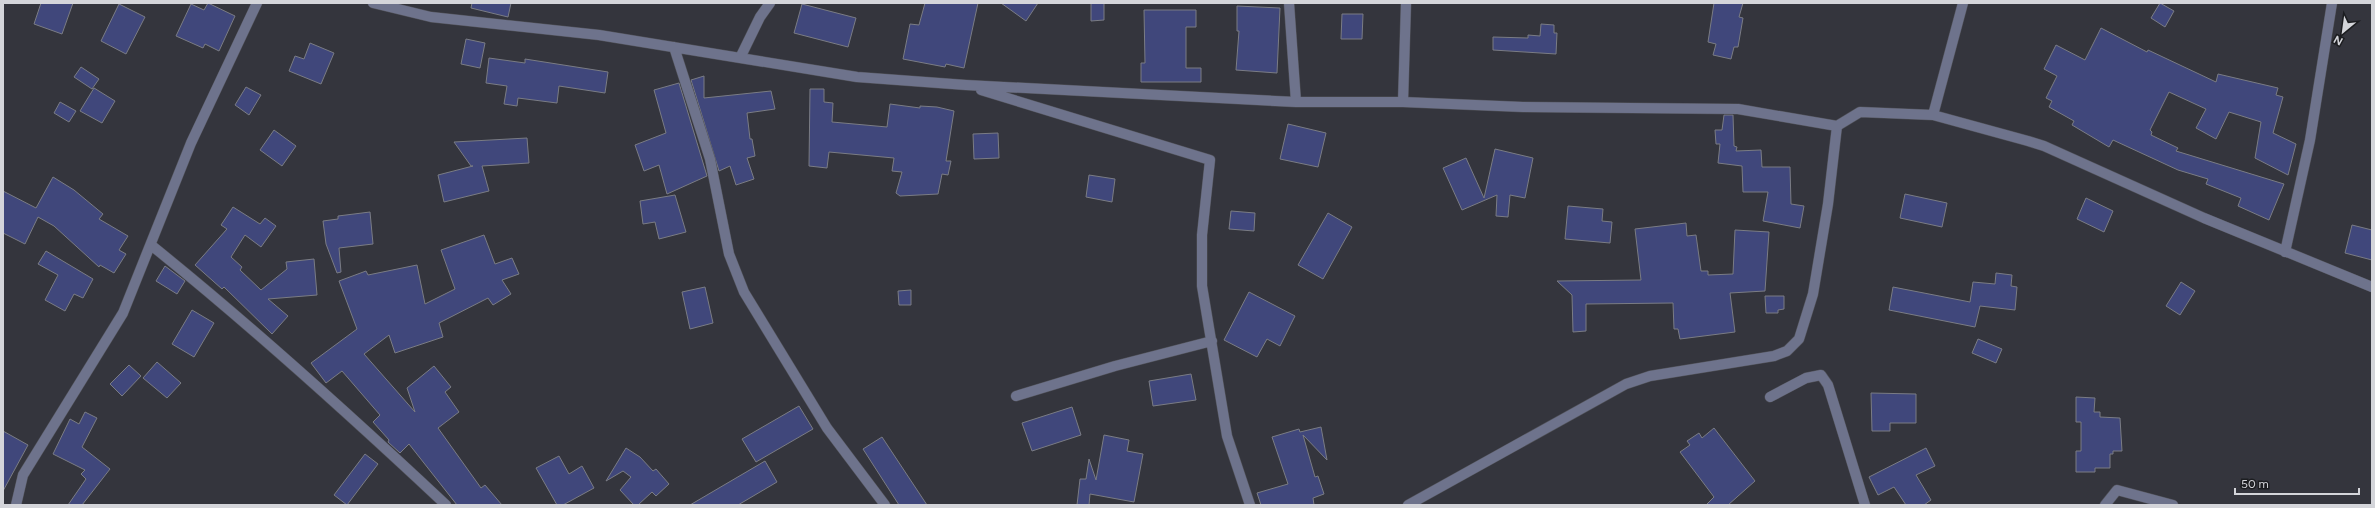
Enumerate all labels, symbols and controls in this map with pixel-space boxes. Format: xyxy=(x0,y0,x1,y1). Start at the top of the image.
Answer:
north arrow xyxy=(2323,12,2363,52)
text: N xyxy=(2332,33,2345,48)
scale bar xyxy=(2235,470,2359,496)
text: 50 m xyxy=(2241,477,2269,491)

